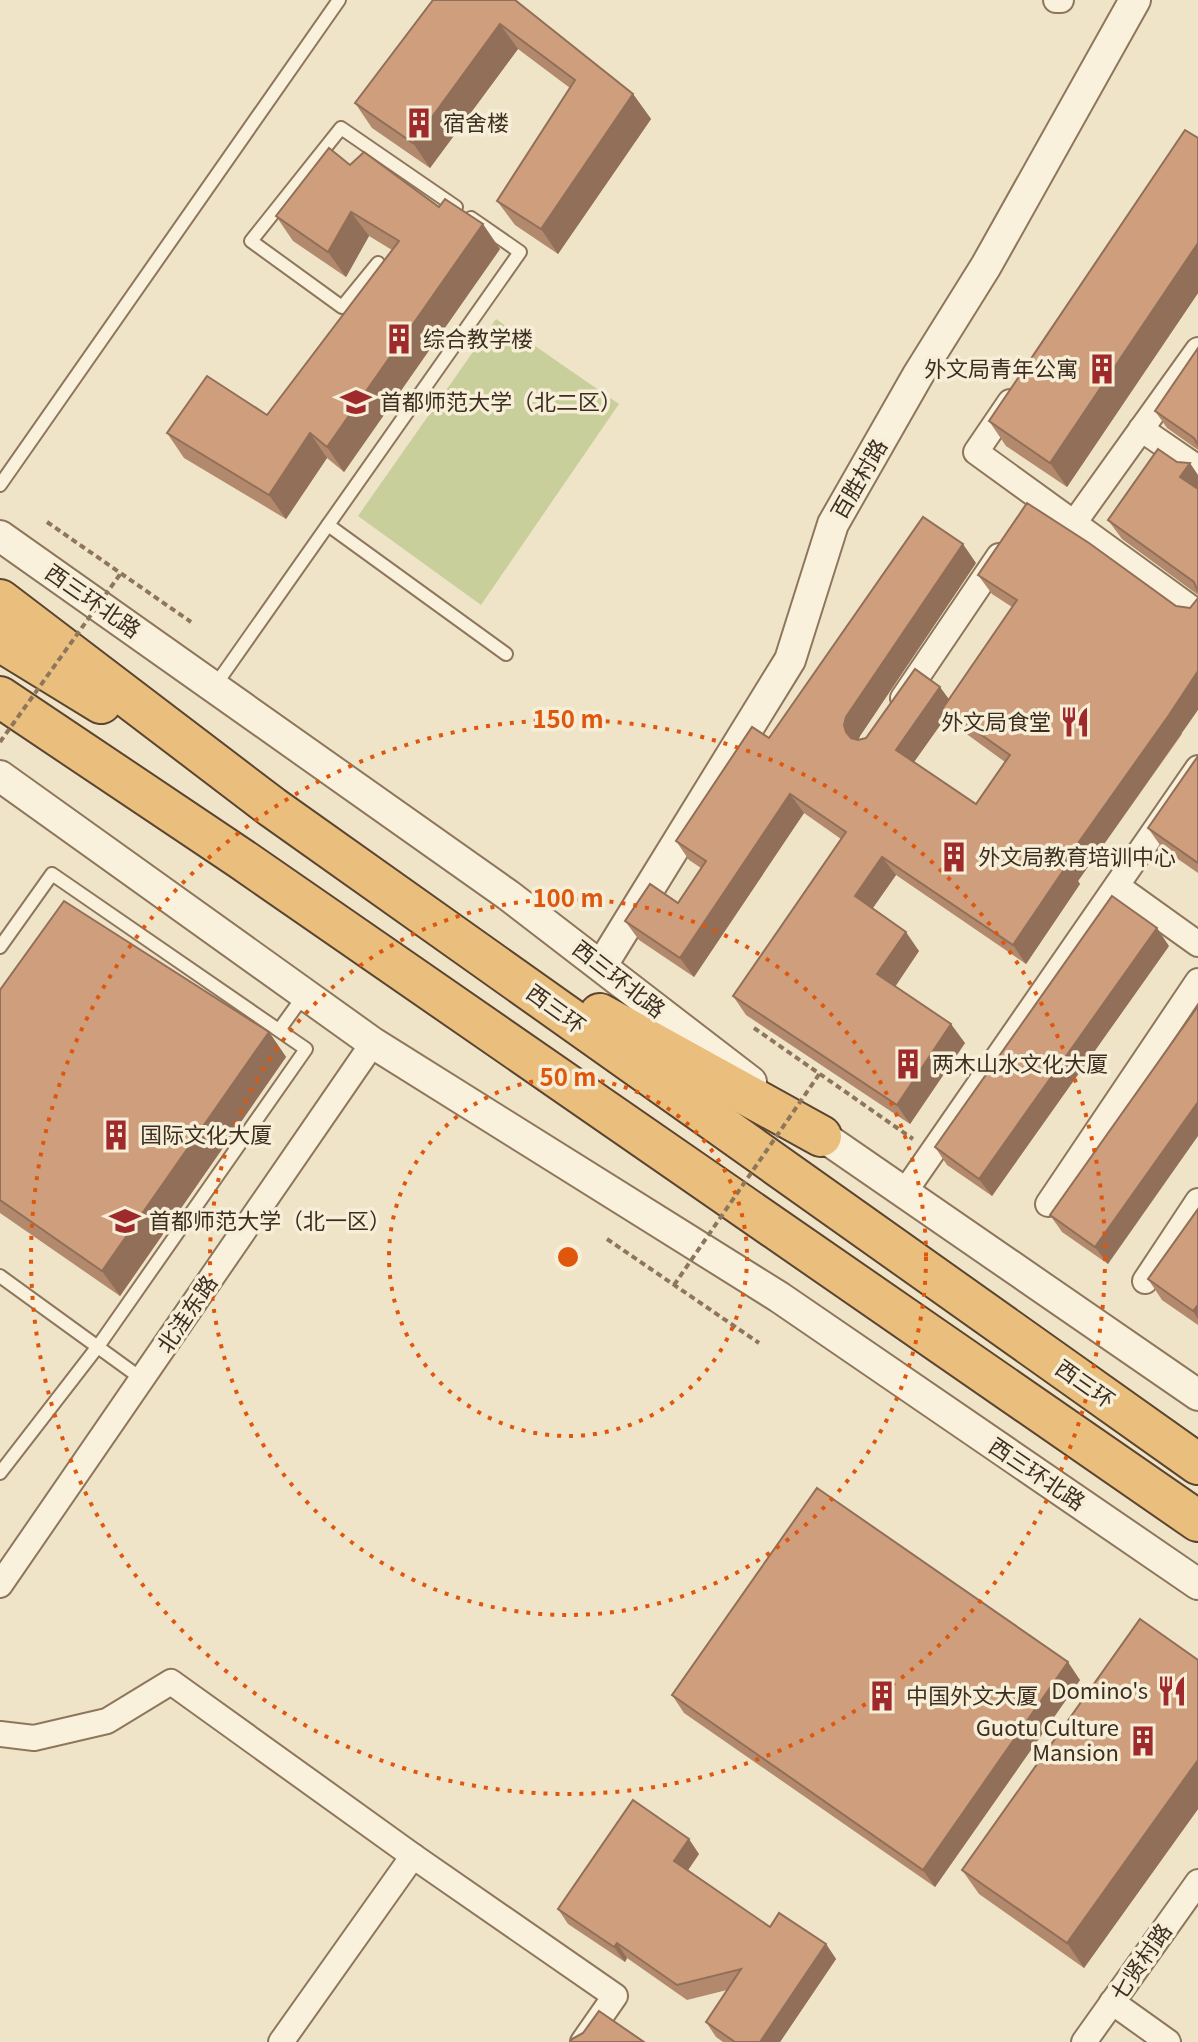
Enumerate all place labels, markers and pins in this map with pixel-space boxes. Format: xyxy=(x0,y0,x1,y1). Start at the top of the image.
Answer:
place label: 宿舍楼 xyxy=(443,105,509,137)
building icon: 宿舍楼 xyxy=(402,106,436,140)
place label: 综合教学楼 xyxy=(423,321,533,353)
building icon: 综合教学楼 xyxy=(382,322,416,356)
place label: 外文局青年公寓 xyxy=(924,351,1078,383)
building icon: 外文局青年公寓 xyxy=(1085,352,1119,386)
place label: 首都师范大学（北二区） xyxy=(380,384,622,416)
school or university icon: 首都师范大学（北二区） xyxy=(339,385,373,419)
place label: 外文局食堂 xyxy=(941,704,1051,736)
restaurant icon: 外文局食堂 xyxy=(1058,705,1092,739)
place label: 外文局教育培训中心 xyxy=(978,839,1176,871)
building icon: 外文局教育培训中心 xyxy=(937,840,971,874)
place label: 两木山水文化大厦 xyxy=(932,1046,1108,1078)
building icon: 两木山水文化大厦 xyxy=(891,1047,925,1081)
place label: 国际文化大厦 xyxy=(140,1117,272,1149)
building icon: 国际文化大厦 xyxy=(99,1118,133,1152)
place label: 首都师范大学（北一区） xyxy=(149,1203,391,1235)
school or university icon: 首都师范大学（北一区） xyxy=(108,1204,142,1238)
centre of rings xyxy=(554,1243,582,1271)
place label: Domino's xyxy=(1051,1673,1148,1705)
restaurant icon: Domino's xyxy=(1155,1674,1189,1708)
place label: 中国外文大厦 xyxy=(906,1678,1038,1710)
building icon: 中国外文大厦 xyxy=(865,1679,899,1713)
place label: Guotu Culture Mansion xyxy=(976,1710,1119,1767)
building icon: Guotu Culture Mansion xyxy=(1126,1724,1160,1758)

